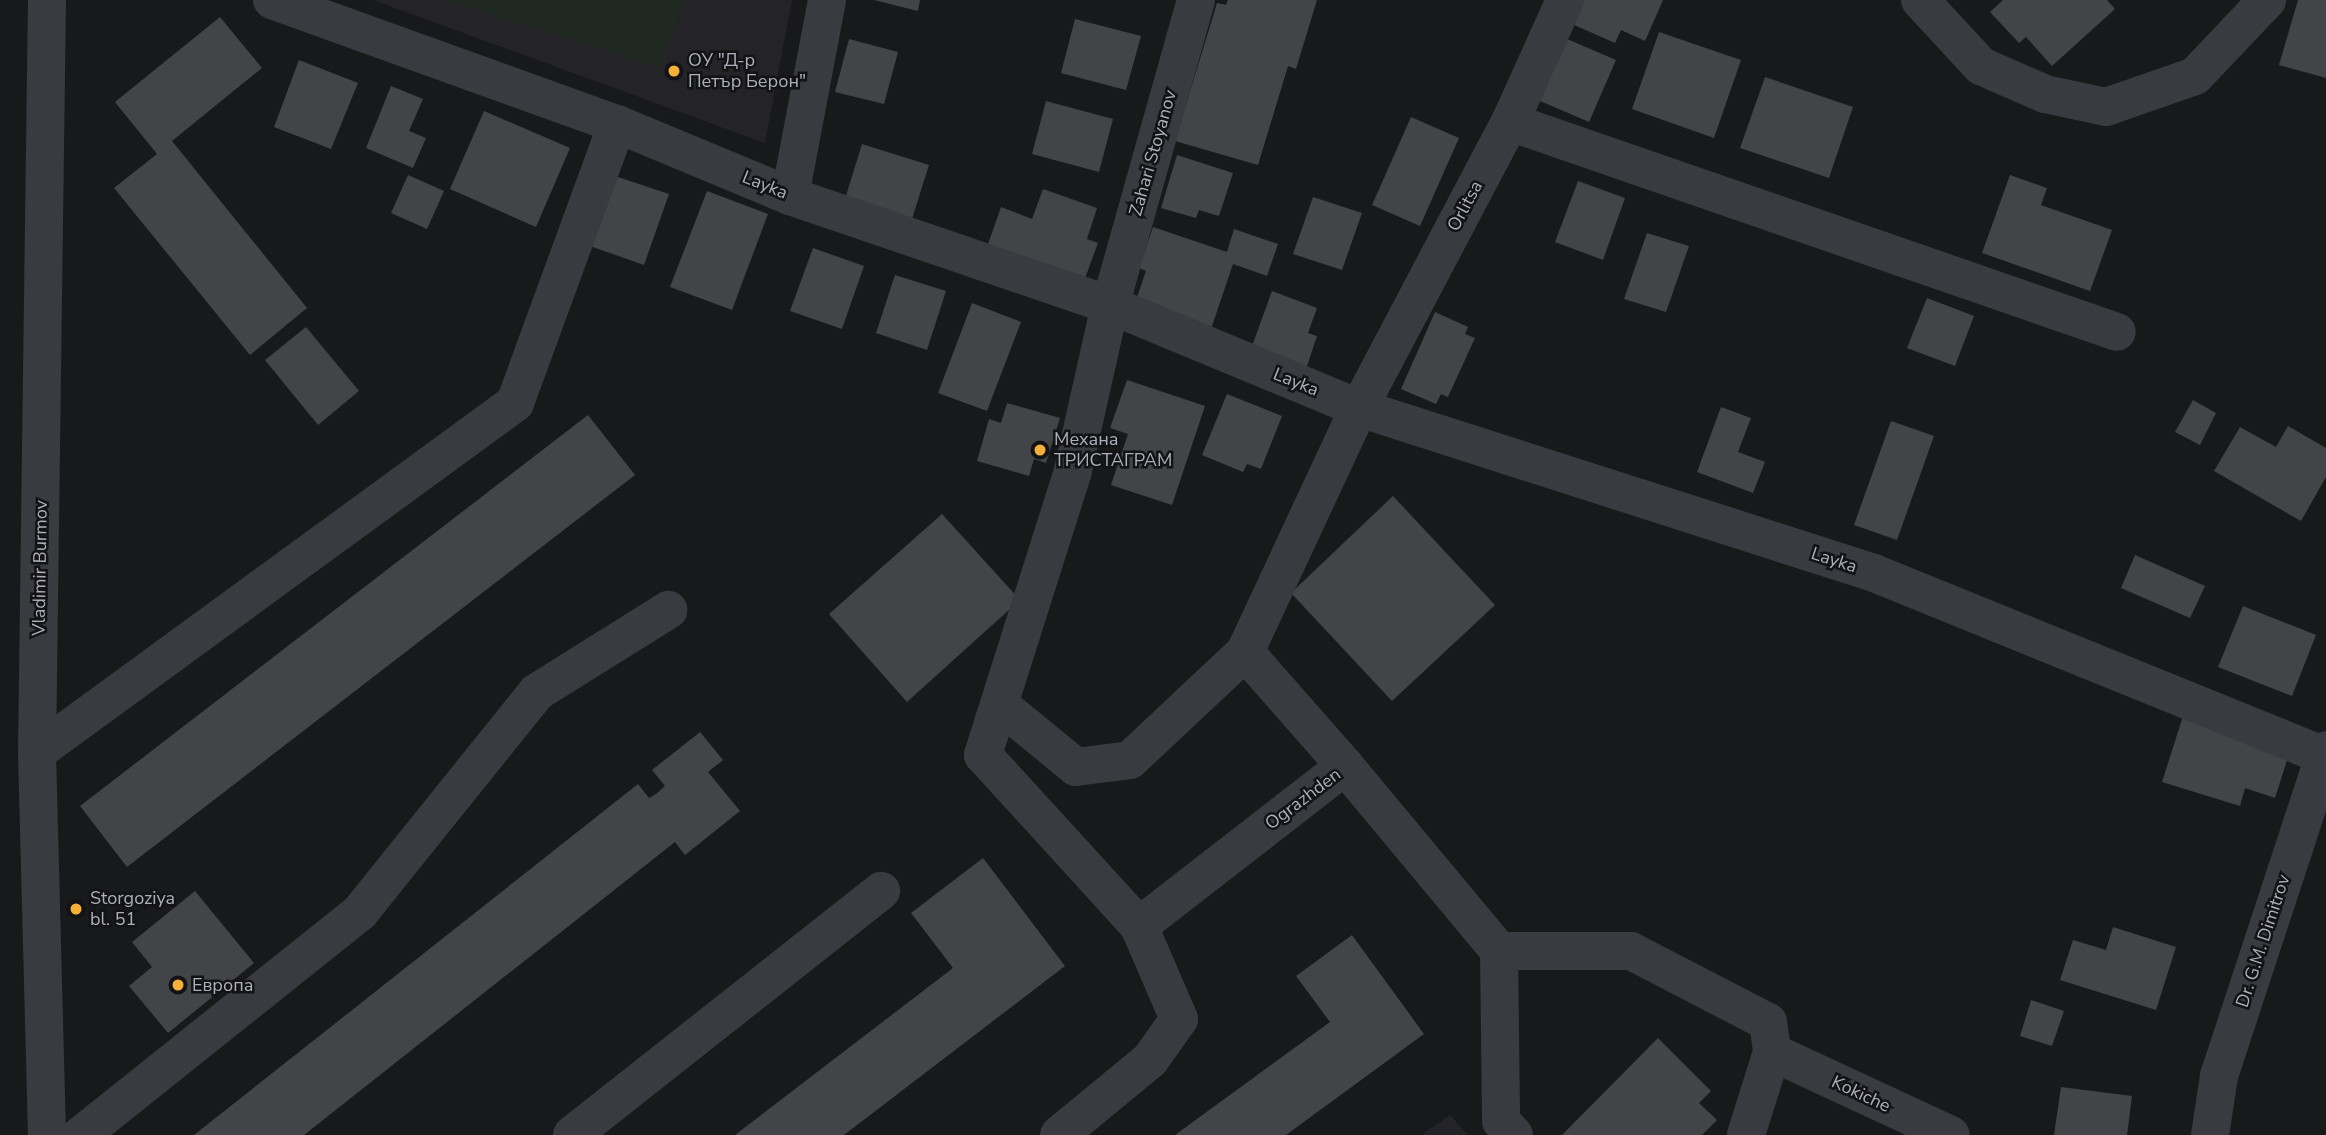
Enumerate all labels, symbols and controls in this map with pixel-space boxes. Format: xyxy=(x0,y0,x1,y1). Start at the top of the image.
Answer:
place label: ОУ "Д-р Петър Берон" xyxy=(688,50,806,92)
marker: ОУ "Д-р Петър Берон" xyxy=(666,63,682,79)
street label: Zahari Stoyanov xyxy=(1125,88,1181,218)
street label: Layka xyxy=(739,166,791,204)
street label: Orlitsa xyxy=(1443,177,1487,235)
street label: Layka xyxy=(1270,363,1322,401)
place label: Механа ТРИСТАГРАМ xyxy=(1054,429,1172,472)
marker: Механа ТРИСТАГРАМ xyxy=(1032,442,1048,458)
street label: Vladimir Burmov xyxy=(28,500,52,636)
street label: Layka xyxy=(1808,542,1860,578)
street label: Ograzhden xyxy=(1261,764,1345,834)
street label: Dr. G.M. Dimitrov xyxy=(2231,872,2295,1010)
place label: Storgoziya bl. 51 xyxy=(90,888,175,930)
marker: Storgoziya bl. 51 xyxy=(68,901,84,917)
place label: Европа xyxy=(192,974,253,996)
marker: Европа xyxy=(170,977,186,993)
street label: Kokiche xyxy=(1828,1071,1894,1117)

